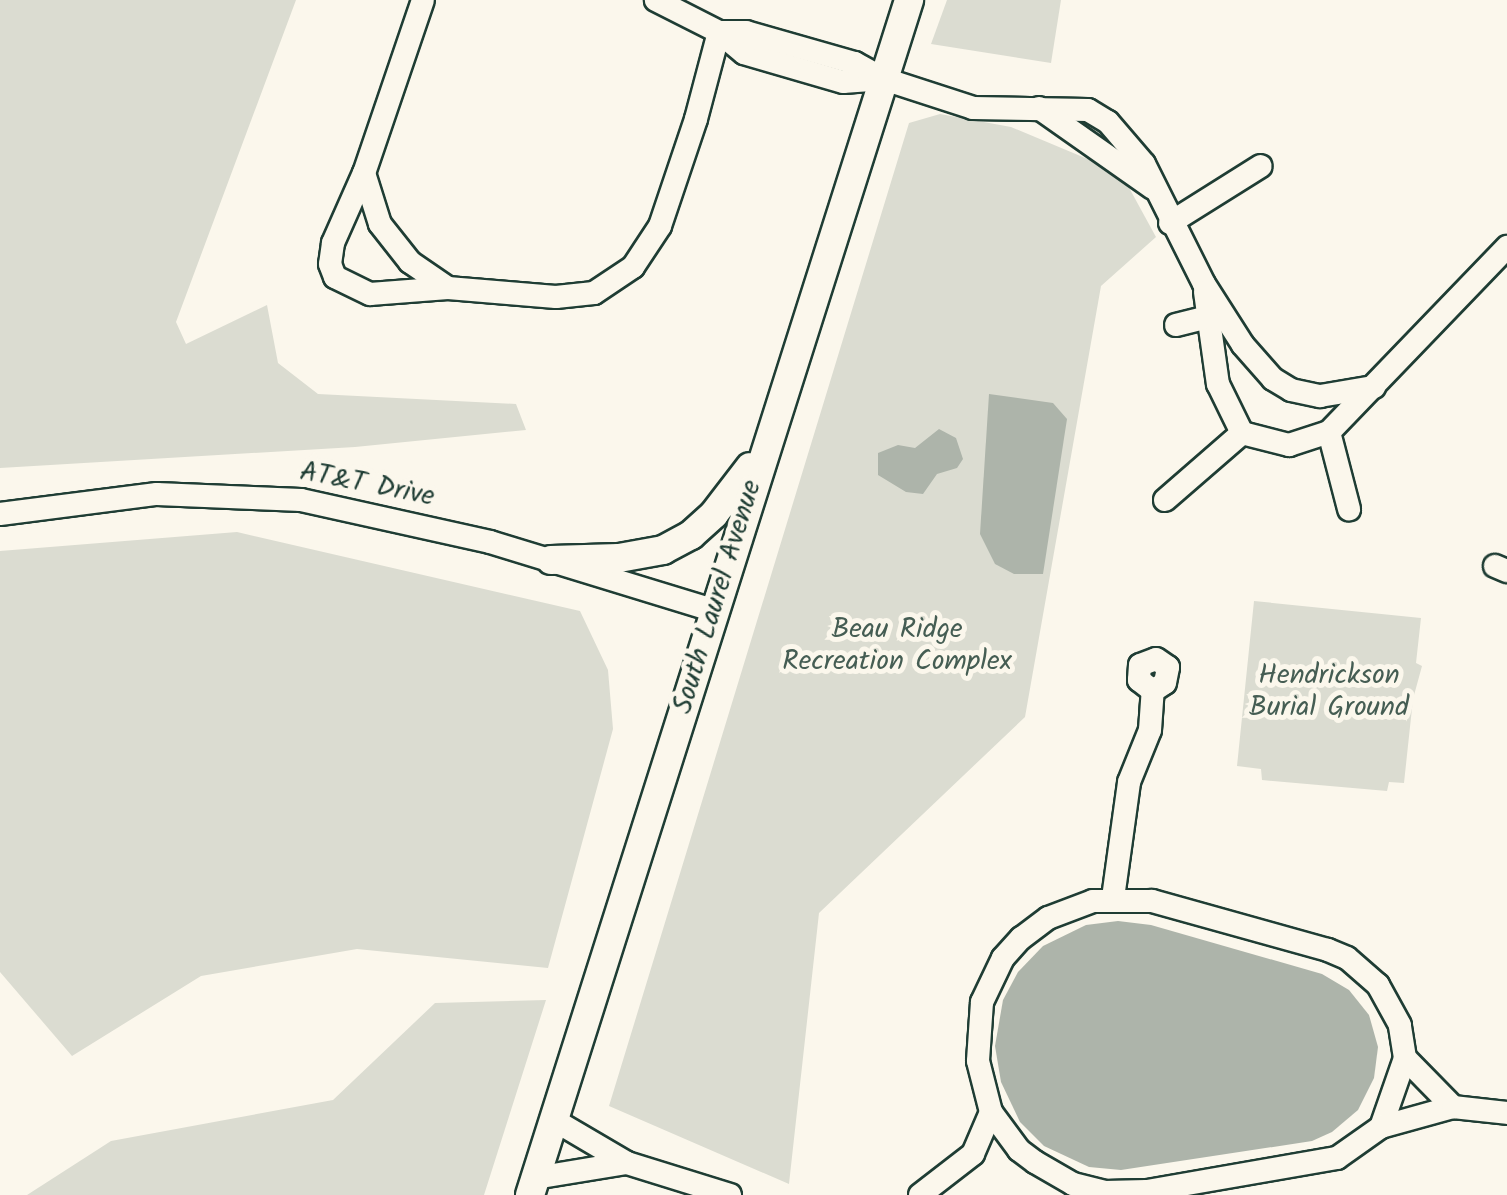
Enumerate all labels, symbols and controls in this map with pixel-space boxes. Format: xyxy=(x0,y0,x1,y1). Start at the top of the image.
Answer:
street label: AT&T Drive xyxy=(297,456,437,514)
street label: South Laurel Avenue xyxy=(667,476,769,718)
park label: Beau Ridge Recreation Complex xyxy=(782,613,1012,679)
park label: Hendrickson Burial Ground xyxy=(1249,659,1409,725)

